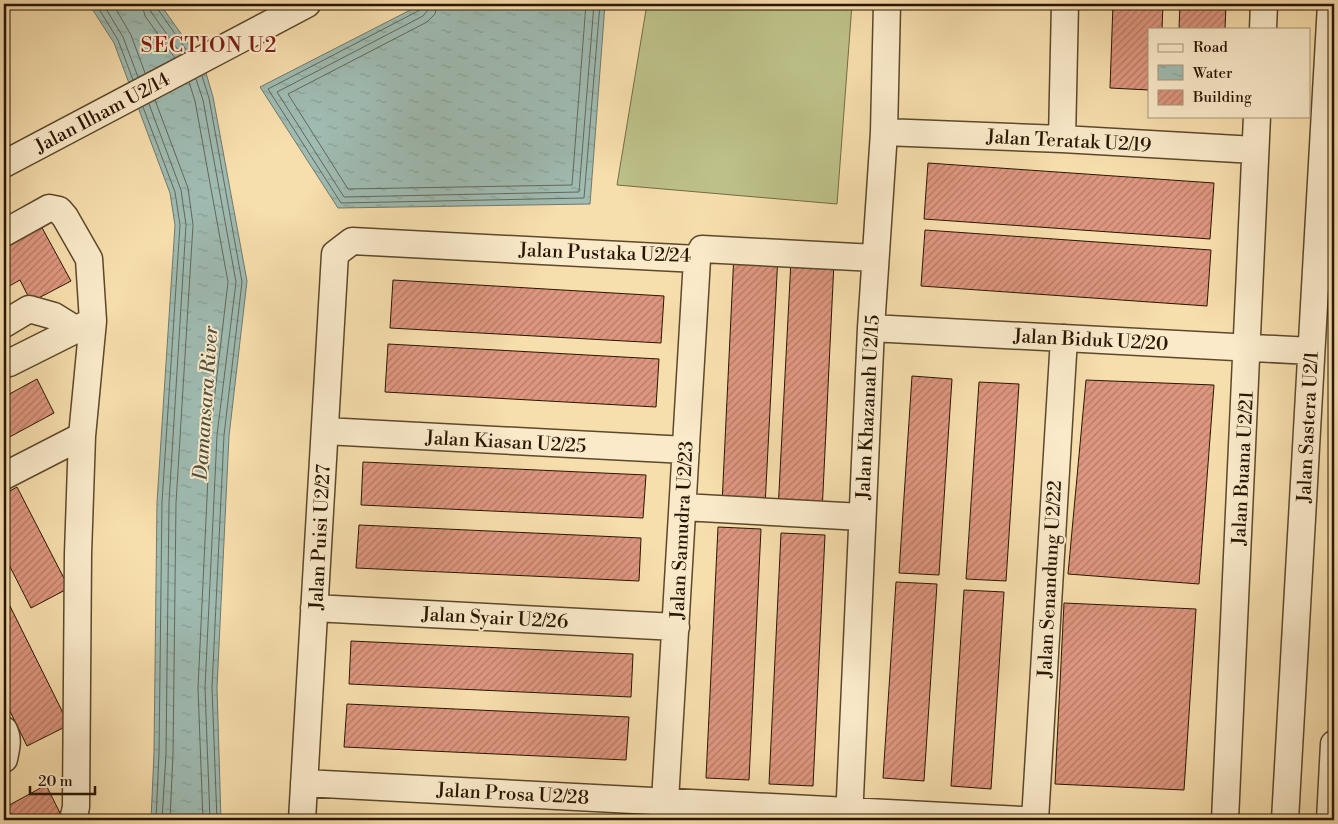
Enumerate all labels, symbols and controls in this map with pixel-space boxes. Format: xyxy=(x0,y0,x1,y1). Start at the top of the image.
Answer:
legend xyxy=(1148,28,1310,118)
district label: SECTION U2 xyxy=(141,33,278,59)
text: Road xyxy=(1193,38,1228,57)
text: Water xyxy=(1192,64,1233,83)
street label: Jalan Ilham U2/14 xyxy=(30,67,174,159)
text: Building xyxy=(1192,88,1252,107)
street label: Jalan Teratak U2/19 xyxy=(985,125,1152,157)
street label: Jalan Pustaka U2/24 xyxy=(518,238,691,268)
street label: Jalan Khazanah U2/15 xyxy=(851,314,885,501)
street label: Jalan Biduk U2/20 xyxy=(1012,324,1169,356)
water label: Damansara River xyxy=(189,325,224,482)
street label: Jalan Sastera U2/1 xyxy=(1292,351,1324,504)
street label: Jalan Buana U2/21 xyxy=(1227,390,1259,547)
street label: Jalan Kiasan U2/25 xyxy=(424,426,587,458)
street label: Jalan Samudra U2/23 xyxy=(665,440,699,621)
street label: Jalan Puisi U2/27 xyxy=(304,463,336,611)
street label: Jalan Senandung U2/22 xyxy=(1033,480,1067,679)
street label: Jalan Syair U2/26 xyxy=(420,602,569,634)
scale bar xyxy=(30,764,95,796)
text: 20 m xyxy=(38,772,73,791)
street label: Jalan Prosa U2/28 xyxy=(435,778,590,810)

